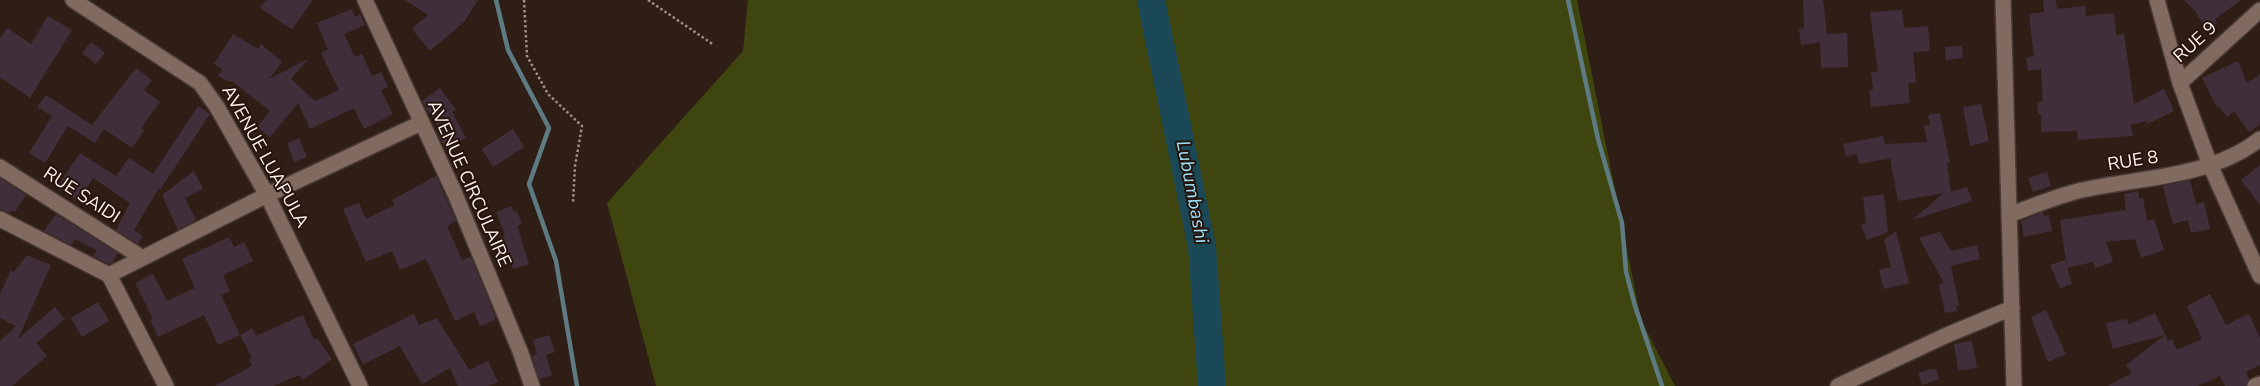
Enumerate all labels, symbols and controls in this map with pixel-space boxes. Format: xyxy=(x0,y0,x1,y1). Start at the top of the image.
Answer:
street label: RUE 9 xyxy=(2170,18,2222,68)
street label: AVENUE LUAPULA xyxy=(216,82,312,232)
street label: AVENUE CIRCULAIRE xyxy=(421,97,515,271)
water label: Lubumbashi xyxy=(1170,139,1212,245)
street label: RUE 8 xyxy=(2106,147,2160,177)
street label: RUE SAIDI xyxy=(39,163,123,229)

